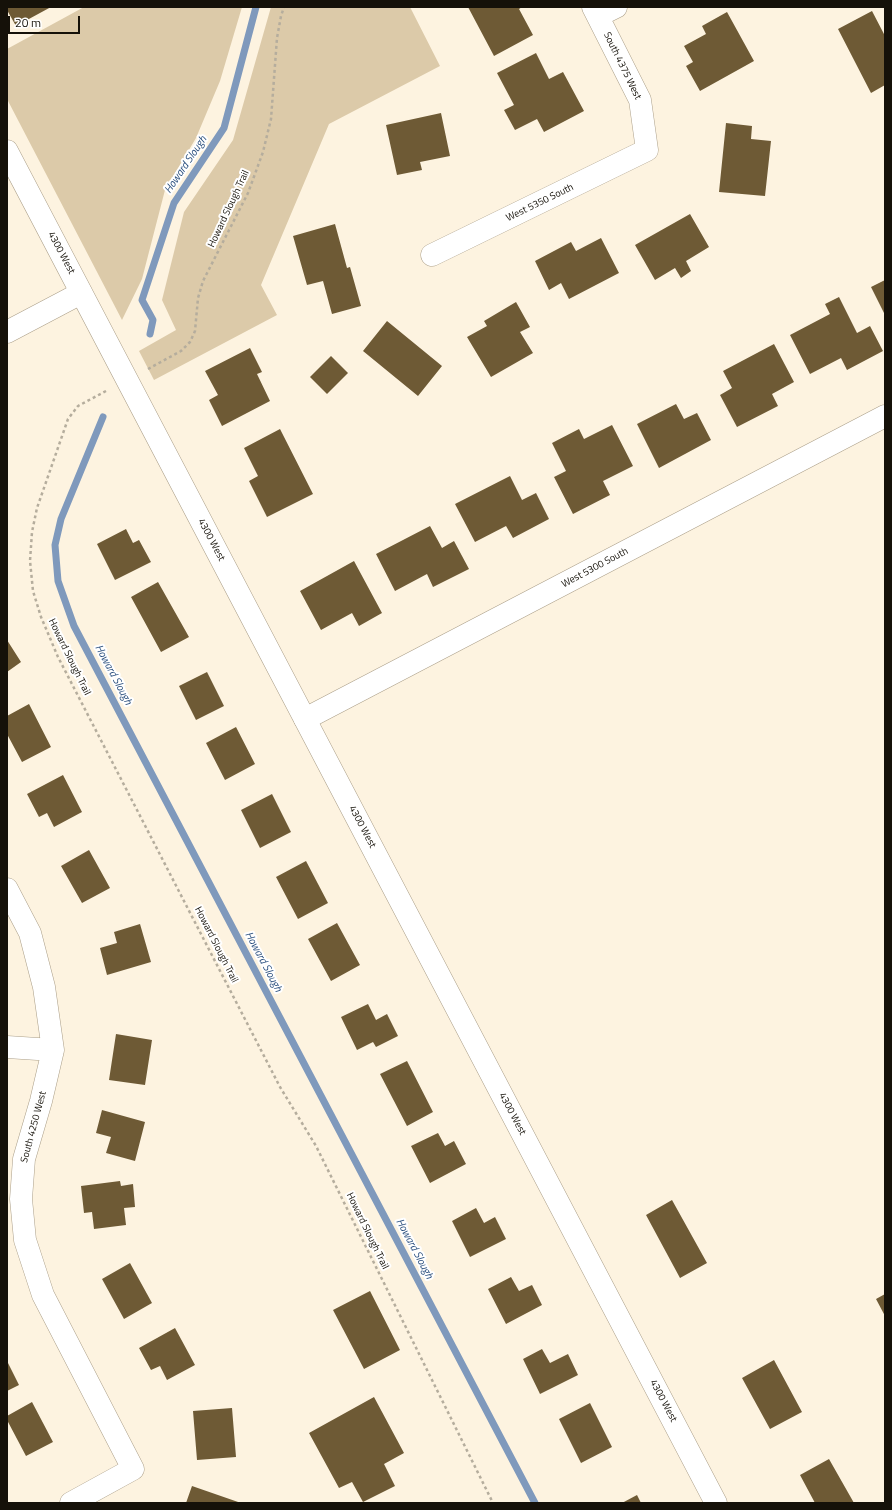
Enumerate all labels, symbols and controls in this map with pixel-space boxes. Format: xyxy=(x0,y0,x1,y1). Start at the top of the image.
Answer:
scale bar xyxy=(10,8,82,34)
text: 20 m xyxy=(15,13,41,32)
street label: South 4375 West xyxy=(600,30,644,102)
water label: Howard Slough xyxy=(162,134,210,196)
street label: Howard Slough Trail xyxy=(206,169,252,249)
street label: West 5350 South xyxy=(504,181,576,225)
street label: 4300 West xyxy=(45,230,77,276)
street label: 4300 West xyxy=(195,517,227,563)
street label: West 5300 South xyxy=(560,545,630,591)
street label: Howard Slough Trail xyxy=(45,617,93,697)
water label: Howard Slough xyxy=(92,643,134,707)
street label: 4300 West xyxy=(346,804,378,850)
street label: Howard Slough Trail xyxy=(192,905,240,985)
water label: Howard Slough xyxy=(242,930,284,994)
street label: South 4250 West xyxy=(19,1090,49,1164)
street label: 4300 West xyxy=(496,1091,528,1137)
street label: Howard Slough Trail xyxy=(343,1191,391,1271)
water label: Howard Slough xyxy=(393,1217,435,1281)
street label: 4300 West xyxy=(647,1378,679,1424)

